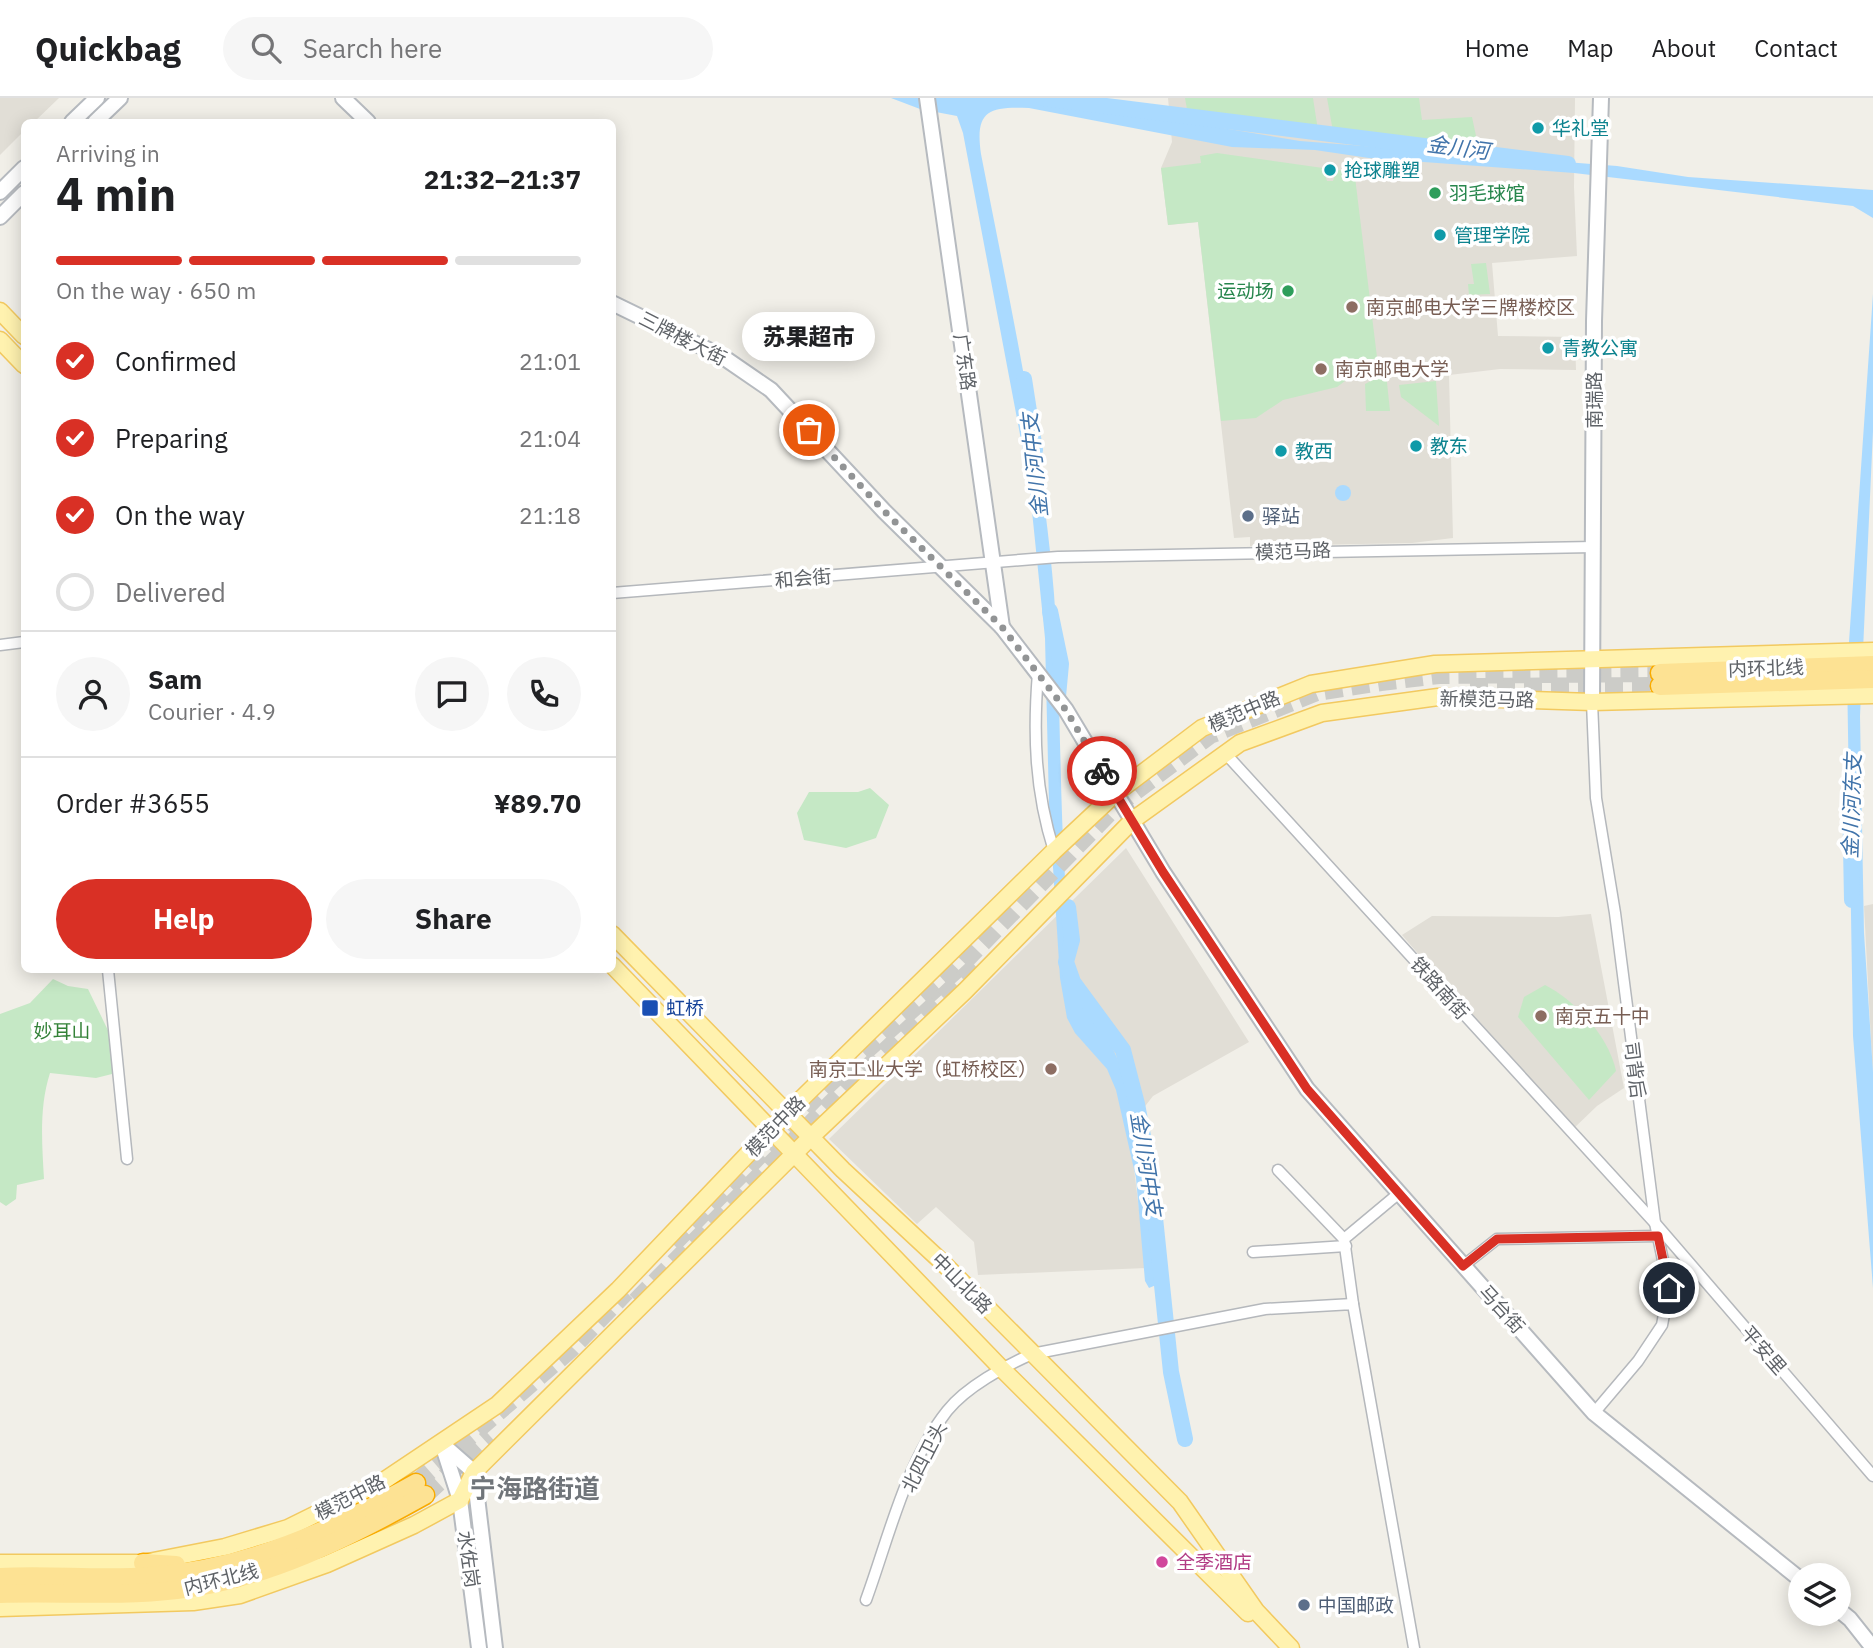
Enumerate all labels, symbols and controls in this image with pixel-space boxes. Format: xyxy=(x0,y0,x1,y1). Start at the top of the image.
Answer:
search box xyxy=(223,17,713,80)
text: Quickbag xyxy=(35,27,181,70)
icon: search xyxy=(247,29,285,67)
text: Search here xyxy=(303,31,442,65)
text: Home xyxy=(1465,32,1529,64)
text: Map xyxy=(1567,32,1613,64)
text: About xyxy=(1651,32,1716,64)
text: Contact xyxy=(1754,32,1838,64)
place label: 华礼堂 xyxy=(1552,116,1609,140)
marker: 华礼堂 xyxy=(1530,120,1546,136)
water label: 金川河 xyxy=(1425,129,1495,165)
text: Arriving in xyxy=(56,138,160,168)
place label: 抢球雕塑 xyxy=(1344,158,1420,182)
text: 21:32–21:37 xyxy=(424,162,581,196)
marker: 抢球雕塑 xyxy=(1322,162,1338,178)
text: 4 min xyxy=(56,164,176,224)
place label: 羽毛球馆 xyxy=(1449,181,1525,205)
marker: 羽毛球馆 xyxy=(1427,185,1443,201)
place label: 管理学院 xyxy=(1454,223,1530,247)
marker: 管理学院 xyxy=(1432,227,1448,243)
text: On the way · 650 m xyxy=(56,275,256,305)
place label: 运动场 xyxy=(1217,279,1274,303)
marker: 运动场 xyxy=(1280,283,1296,299)
place label: 南京邮电大学三牌楼校区 xyxy=(1366,295,1575,319)
marker: 南京邮电大学三牌楼校区 xyxy=(1344,299,1360,315)
street label: 三牌楼大街 xyxy=(635,306,731,370)
callout: 苏果超市 xyxy=(742,311,876,360)
text: 苏果超市 xyxy=(763,321,855,351)
street label: 广东路 xyxy=(949,332,981,392)
place label: 青教公寓 xyxy=(1562,336,1638,360)
marker: 青教公寓 xyxy=(1540,340,1556,356)
icon: check xyxy=(56,342,94,380)
text: Confirmed xyxy=(115,344,237,378)
text: 21:01 xyxy=(519,346,581,376)
place label: 南京邮电大学 xyxy=(1335,357,1449,381)
marker: 南京邮电大学 xyxy=(1313,361,1329,377)
street label: 南瑞路 xyxy=(1582,371,1606,429)
pin xyxy=(779,400,839,460)
water label: 金川河中支 xyxy=(1014,409,1053,519)
icon: bag xyxy=(790,411,828,449)
icon: check xyxy=(56,419,94,457)
text: Preparing xyxy=(115,421,228,455)
text: 21:04 xyxy=(519,423,581,453)
place label: 教东 xyxy=(1430,434,1468,458)
marker: 教东 xyxy=(1408,438,1424,454)
place label: 教西 xyxy=(1295,439,1333,463)
marker: 教西 xyxy=(1273,443,1289,459)
icon: check xyxy=(56,496,94,534)
text: On the way xyxy=(115,498,245,532)
text: 21:18 xyxy=(519,500,581,530)
place label: 驿站 xyxy=(1262,504,1300,528)
marker: 驿站 xyxy=(1240,508,1256,524)
street label: 模范马路 xyxy=(1255,538,1331,564)
street label: 和会街 xyxy=(774,564,832,592)
text: Delivered xyxy=(115,575,226,609)
street label: 内环北线 xyxy=(1728,655,1804,681)
button: person xyxy=(56,657,130,731)
button: chat xyxy=(415,657,489,731)
button: phone xyxy=(507,657,581,731)
text: Sam xyxy=(148,662,202,696)
street label: 模范中路 xyxy=(1204,685,1284,737)
street label: 新模范马路 xyxy=(1439,686,1535,712)
text: Courier · 4.9 xyxy=(148,696,276,726)
courier xyxy=(1067,736,1137,806)
water label: 金川河东支 xyxy=(1835,751,1867,859)
icon: bike xyxy=(1083,752,1121,790)
text: Order #3655 xyxy=(56,786,210,820)
text: ¥89.70 xyxy=(494,786,581,820)
button: Help xyxy=(56,879,312,959)
button: Share xyxy=(326,879,581,959)
street label: 铁路南街 xyxy=(1406,952,1474,1024)
place label: 虹桥 xyxy=(666,996,704,1020)
marker: 虹桥 xyxy=(640,998,660,1018)
place label: 南京五十中 xyxy=(1555,1004,1650,1028)
marker: 南京五十中 xyxy=(1533,1008,1549,1024)
park label: 妙耳山 xyxy=(33,1019,91,1043)
street label: 司背后 xyxy=(1620,1040,1650,1100)
place label: 南京工业大学（虹桥校区） xyxy=(809,1057,1037,1081)
marker: 南京工业大学（虹桥校区） xyxy=(1043,1061,1059,1077)
street label: 模范中路 xyxy=(740,1090,810,1162)
water label: 金川河中支 xyxy=(1125,1110,1169,1220)
street label: 中山北路 xyxy=(927,1248,997,1318)
pin xyxy=(1639,1258,1699,1318)
icon: home xyxy=(1650,1269,1688,1307)
street label: 马台街 xyxy=(1474,1280,1530,1338)
street label: 平安里 xyxy=(1736,1321,1792,1379)
street label: 北四卫头 xyxy=(896,1418,952,1496)
street label: 模范中路 xyxy=(311,1469,389,1525)
district label: 宁海路街道 xyxy=(470,1471,600,1505)
street label: 水佐岗 xyxy=(453,1529,485,1589)
place label: 全季酒店 xyxy=(1176,1550,1252,1574)
marker: 全季酒店 xyxy=(1154,1554,1170,1570)
street label: 内环北线 xyxy=(181,1558,261,1600)
map controls xyxy=(1788,1563,1851,1626)
button: layers xyxy=(1788,1563,1851,1626)
place label: 中国邮政 xyxy=(1318,1593,1394,1617)
marker: 中国邮政 xyxy=(1296,1597,1312,1613)

